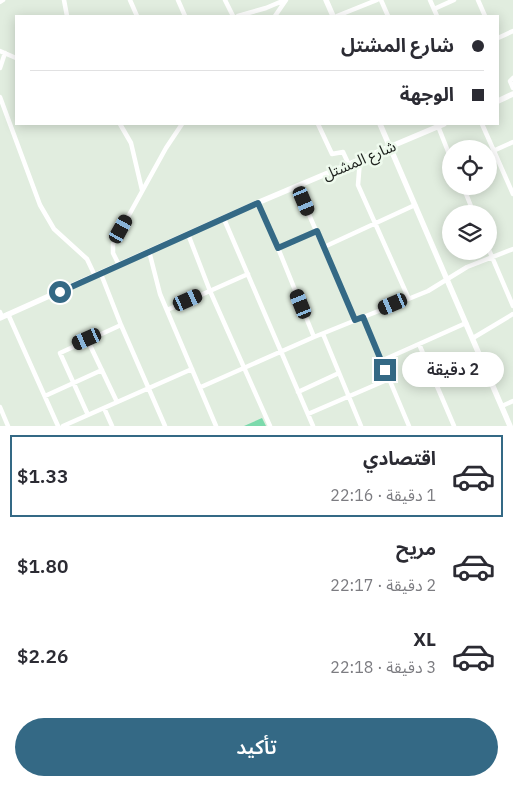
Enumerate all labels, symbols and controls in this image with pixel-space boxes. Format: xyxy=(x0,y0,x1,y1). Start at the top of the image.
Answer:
text: شارع المشتل xyxy=(341,33,454,57)
text: الوجهة xyxy=(400,82,454,106)
street label: شارع المشتل xyxy=(319,136,400,187)
map controls xyxy=(442,140,497,260)
button: locate xyxy=(442,140,497,195)
car xyxy=(291,184,316,218)
button: layers xyxy=(442,205,497,260)
car xyxy=(107,212,134,246)
route start xyxy=(49,281,71,303)
car xyxy=(171,287,204,313)
car xyxy=(288,287,313,321)
car xyxy=(376,291,409,317)
car xyxy=(70,326,103,352)
callout: 2 دقيقة xyxy=(402,352,505,388)
route end xyxy=(374,359,396,381)
text: 2 دقيقة xyxy=(427,359,479,379)
text: اقتصادي xyxy=(363,446,436,470)
icon: car xyxy=(451,454,496,499)
text: $1.33 xyxy=(17,464,68,488)
text: 1 دقيقة · 22:16 xyxy=(330,485,436,505)
text: مريح xyxy=(396,536,436,560)
icon: car xyxy=(451,544,496,589)
text: $1.80 xyxy=(17,554,68,578)
text: 2 دقيقة · 22:17 xyxy=(330,575,436,595)
text: XL xyxy=(413,627,436,651)
icon: car xyxy=(451,634,496,679)
text: $2.26 xyxy=(17,644,68,668)
text: 3 دقيقة · 22:18 xyxy=(330,657,436,677)
button: تأكيد xyxy=(15,718,498,776)

